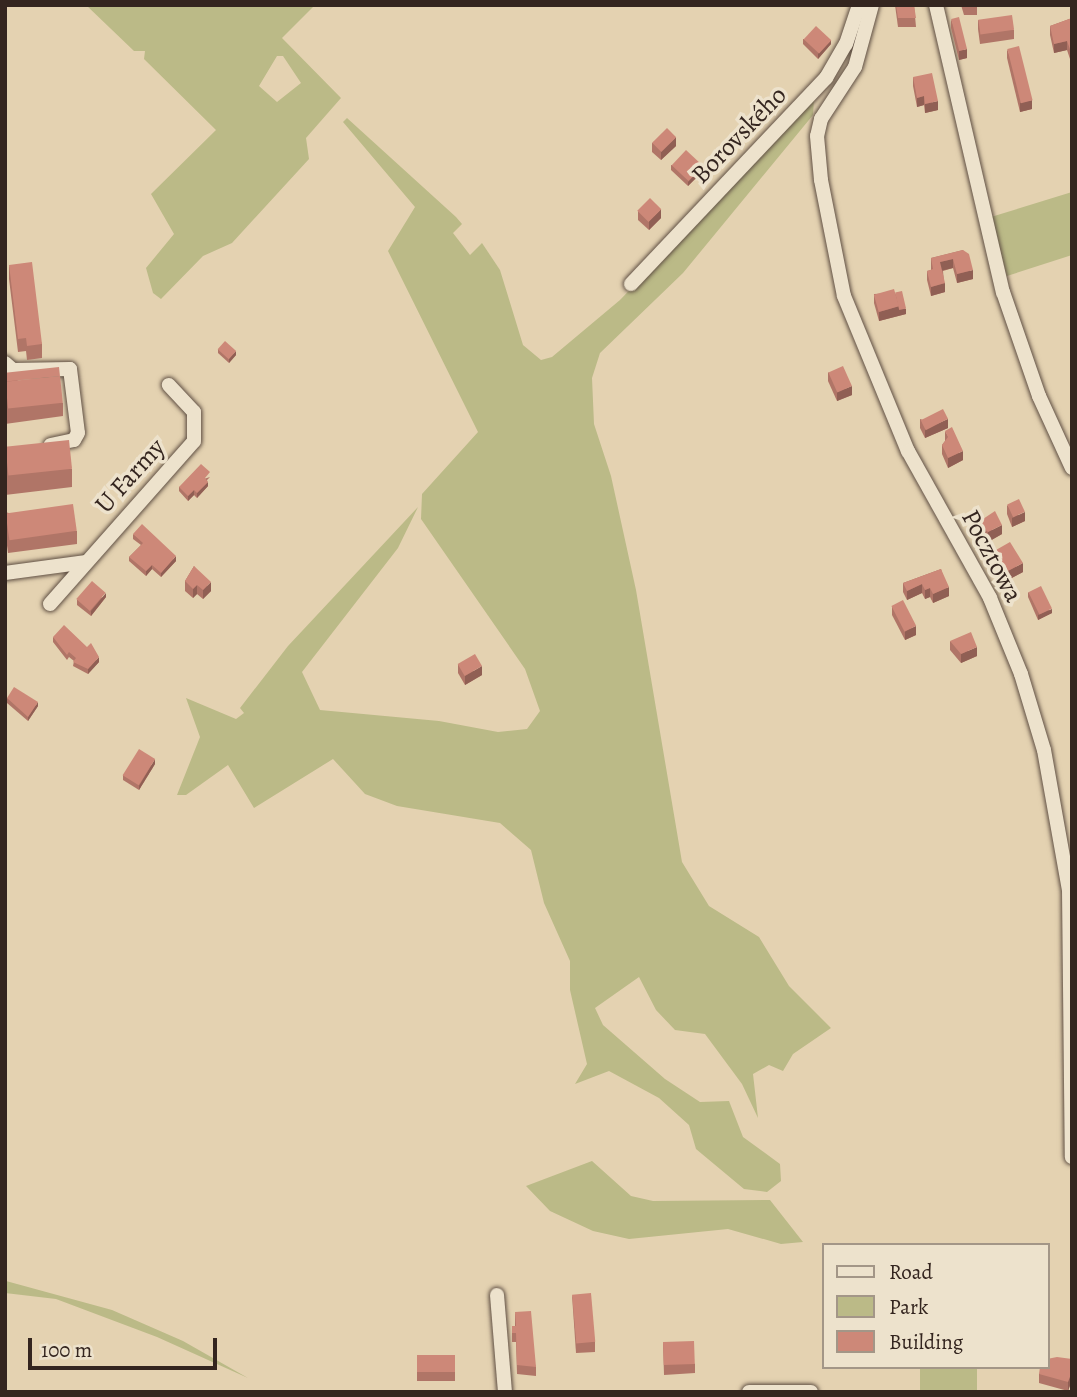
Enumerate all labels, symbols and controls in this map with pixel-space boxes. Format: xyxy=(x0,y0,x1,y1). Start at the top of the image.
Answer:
street label: Borovského xyxy=(685,80,793,190)
street label: U Farmy xyxy=(88,432,172,520)
street label: Pocztowa xyxy=(955,504,1029,608)
legend xyxy=(822,1243,1049,1369)
text: Road xyxy=(889,1258,933,1286)
text: Park xyxy=(889,1293,928,1321)
scale bar xyxy=(32,1324,220,1368)
text: Building xyxy=(889,1328,963,1356)
text: 100 m xyxy=(41,1336,92,1364)

